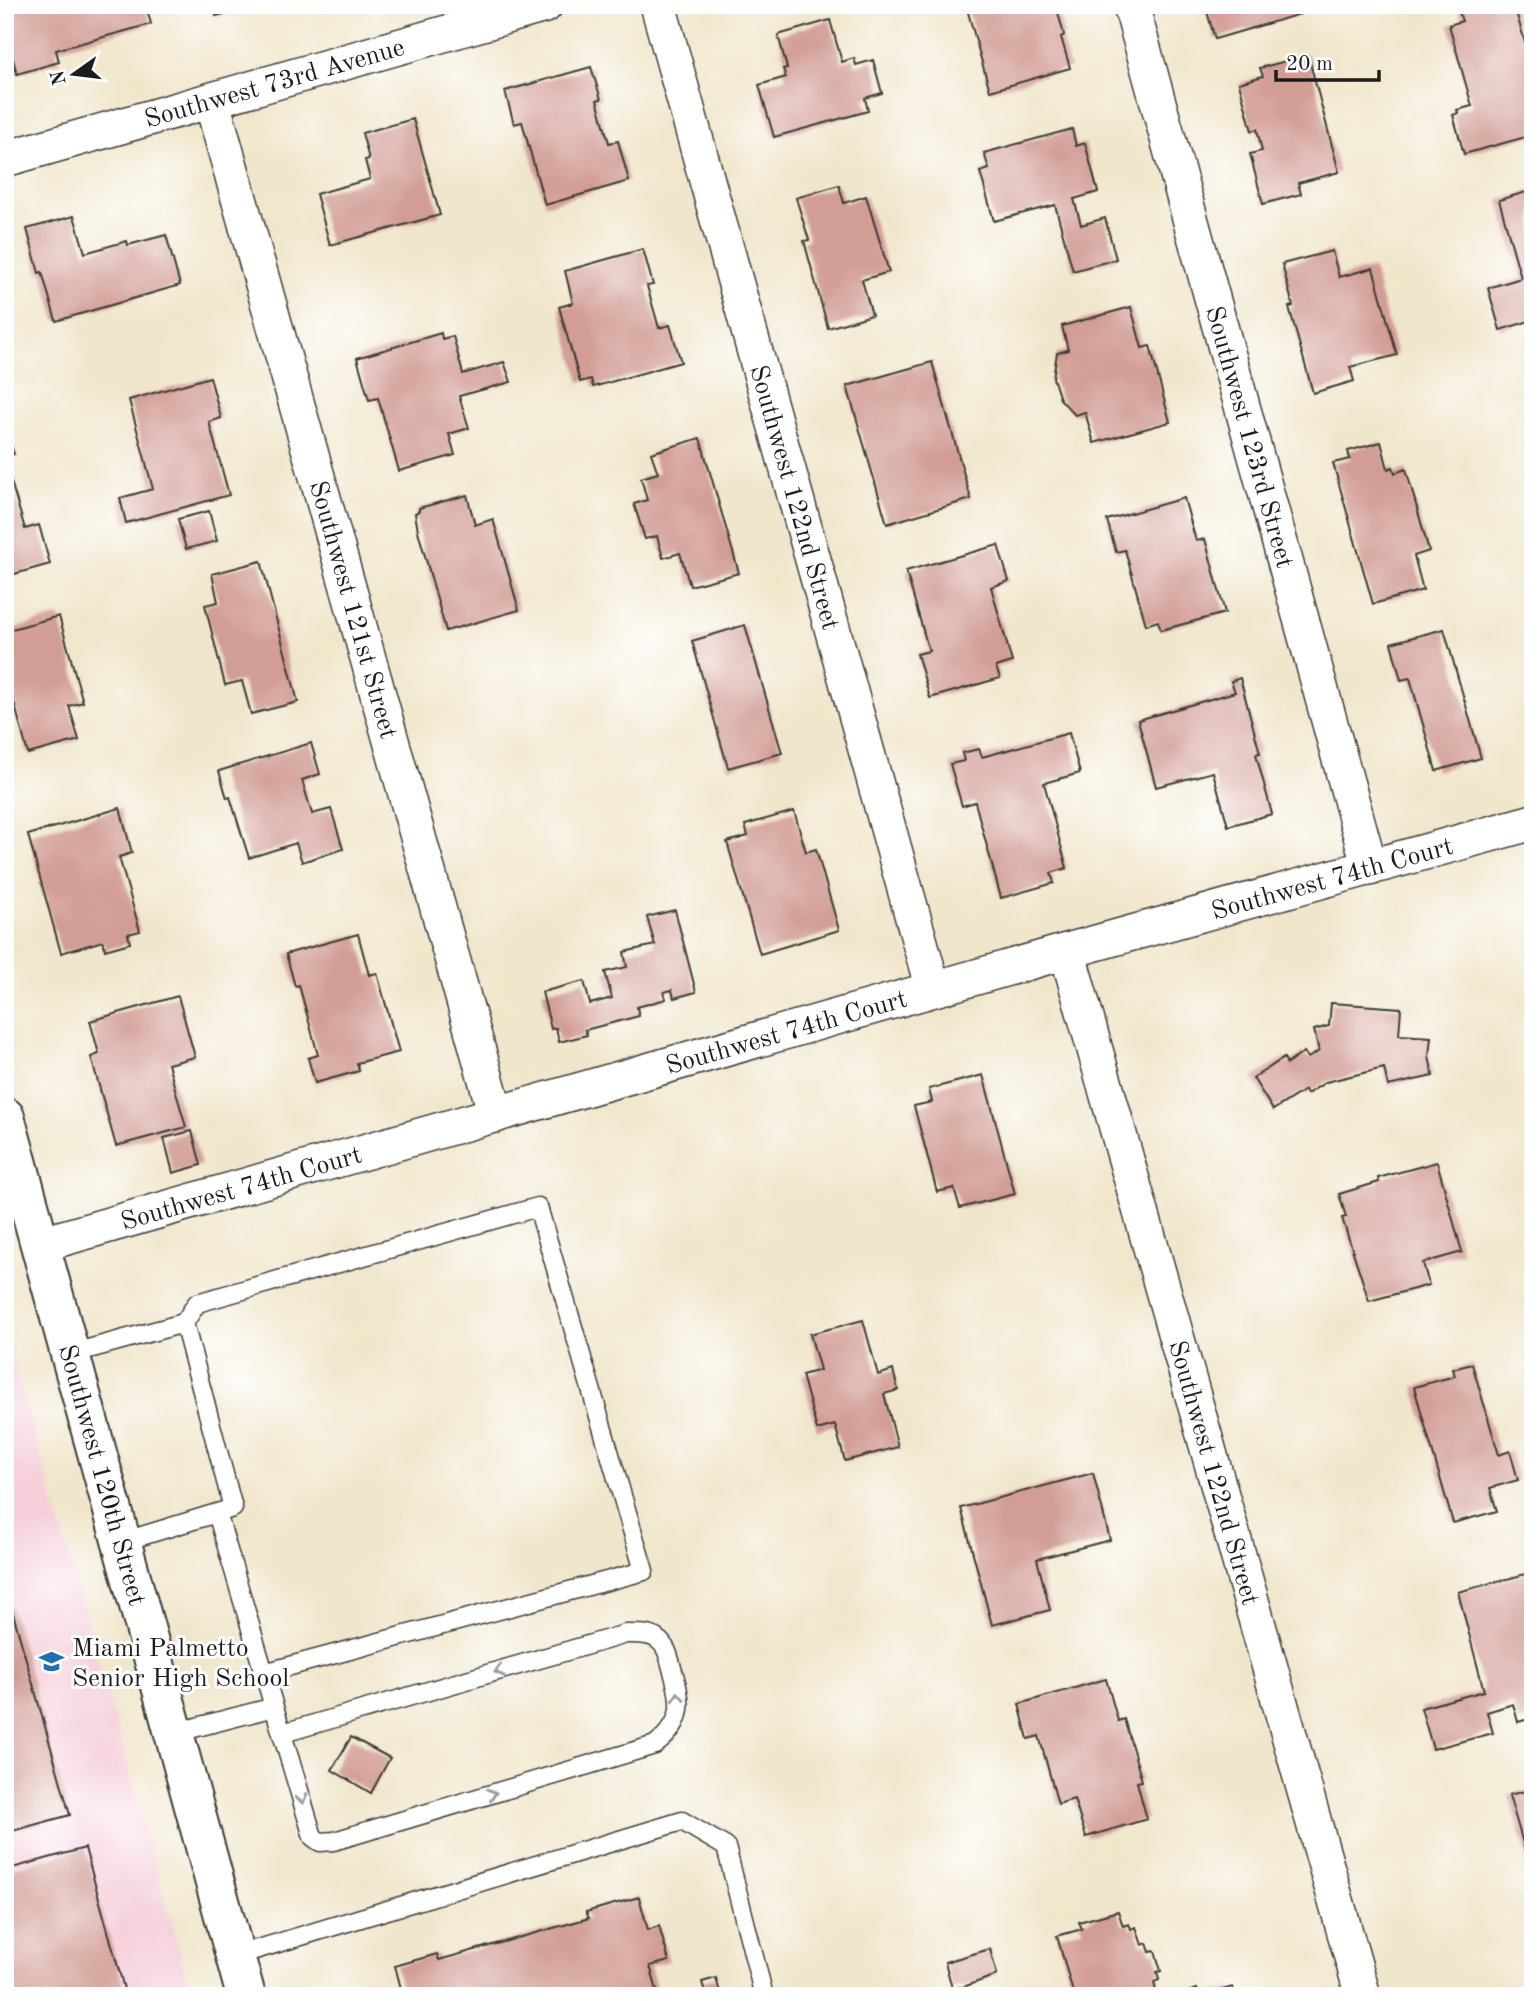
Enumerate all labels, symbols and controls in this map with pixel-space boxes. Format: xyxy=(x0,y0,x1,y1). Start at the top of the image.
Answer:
street label: Southwest 73rd Avenue xyxy=(142,35,408,134)
north arrow xyxy=(38,38,108,108)
scale bar xyxy=(1276,38,1379,82)
text: 20 m xyxy=(1286,54,1333,75)
text: N xyxy=(49,68,71,87)
street label: Southwest 123rd Street xyxy=(1200,303,1297,571)
street label: Southwest 122nd Street xyxy=(744,362,843,633)
street label: Southwest 121st Street xyxy=(304,478,401,742)
street label: Southwest 74th Court xyxy=(1209,834,1456,925)
street label: Southwest 74th Court xyxy=(663,986,910,1080)
street label: Southwest 74th Court xyxy=(118,1142,365,1236)
street label: Southwest 122nd Street xyxy=(1163,1338,1263,1608)
street label: Southwest 120th Street xyxy=(53,1342,149,1609)
place label: Miami Palmetto Senior High School xyxy=(72,1636,289,1692)
school or university icon: Miami Palmetto Senior High School xyxy=(38,1648,66,1676)
one-way arrow xyxy=(493,1662,505,1677)
one-way arrow xyxy=(671,1691,686,1702)
one-way arrow xyxy=(486,1787,498,1802)
one-way arrow xyxy=(293,1793,308,1805)

